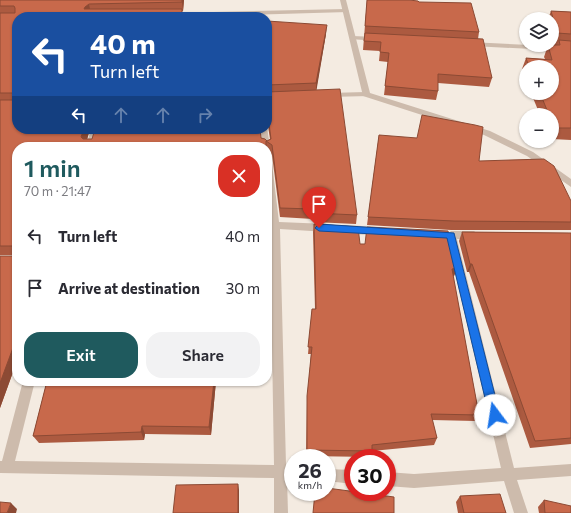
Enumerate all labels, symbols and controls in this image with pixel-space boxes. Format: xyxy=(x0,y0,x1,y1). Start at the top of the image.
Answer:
map controls xyxy=(519,12,559,148)
button: layers xyxy=(519,12,559,52)
text: 40 m xyxy=(90,26,156,60)
icon: left xyxy=(24,28,76,80)
text: Turn left xyxy=(90,60,159,82)
button: + xyxy=(519,60,559,100)
icon: left xyxy=(68,104,90,126)
icon: ahead xyxy=(110,104,132,126)
icon: ahead xyxy=(152,104,174,126)
icon: right xyxy=(194,104,216,126)
button: − xyxy=(519,108,559,148)
text: 1 min xyxy=(24,153,81,182)
button: close xyxy=(218,155,260,197)
text: 70 m · 21:47 xyxy=(24,183,91,199)
pin xyxy=(302,187,336,228)
icon: arrive xyxy=(308,193,330,215)
icon: left xyxy=(24,225,46,247)
text: Turn left xyxy=(58,227,117,245)
text: 40 m xyxy=(225,227,260,245)
icon: arrive xyxy=(24,277,46,299)
text: Arrive at destination xyxy=(58,279,200,297)
text: 30 m xyxy=(226,279,260,297)
button: Exit xyxy=(24,332,138,378)
button: Share xyxy=(146,332,260,378)
position arrow xyxy=(474,394,516,436)
speed limit sign: 30 xyxy=(344,449,396,501)
text: 26 xyxy=(298,458,322,482)
text: km/h xyxy=(298,479,322,491)

